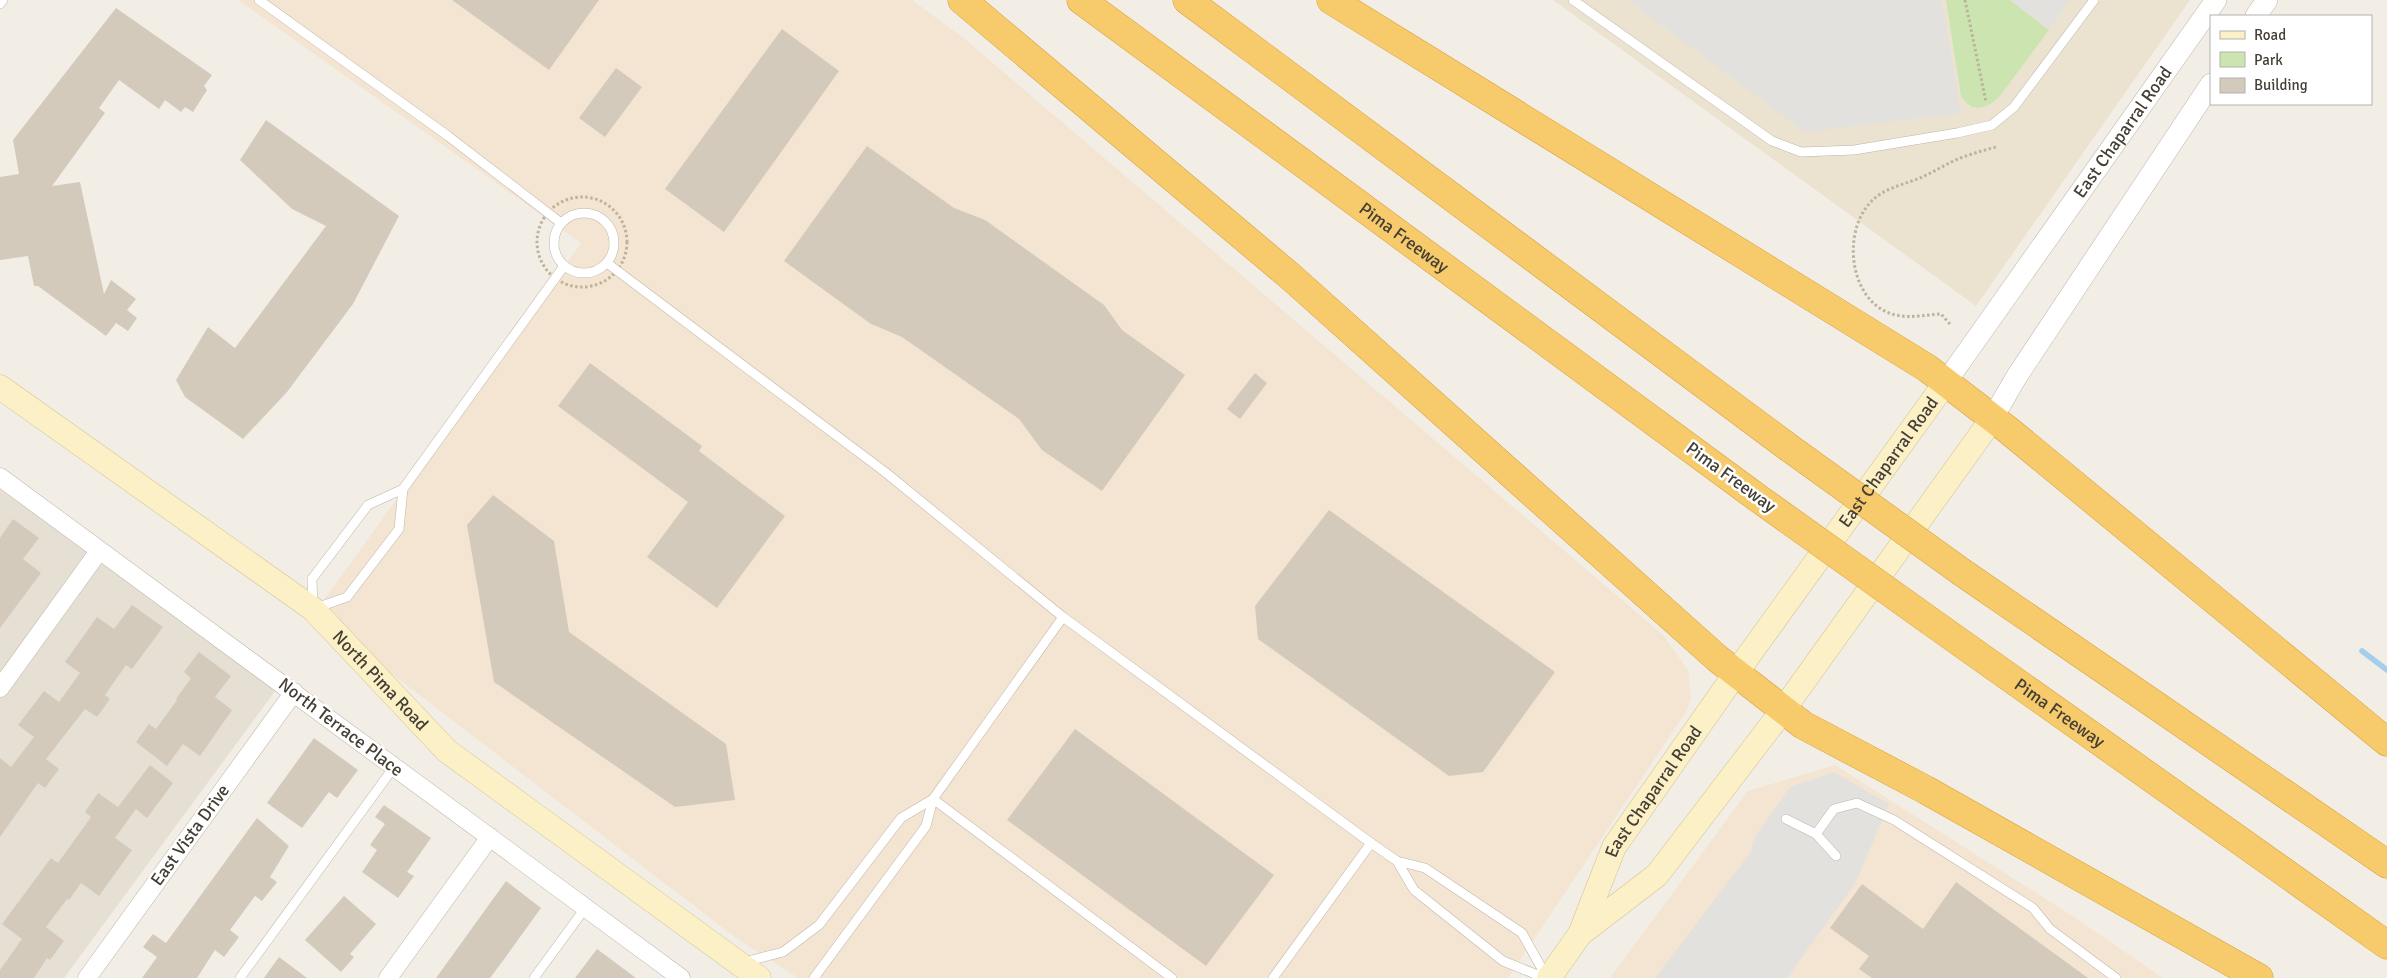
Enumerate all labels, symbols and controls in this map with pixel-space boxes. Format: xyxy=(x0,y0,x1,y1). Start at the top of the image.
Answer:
legend xyxy=(2210,15,2372,105)
text: Road xyxy=(2254,26,2286,44)
text: Park xyxy=(2254,51,2283,69)
street label: East Chaparral Road xyxy=(2069,62,2177,202)
text: Building xyxy=(2254,76,2308,94)
street label: Pima Freeway xyxy=(1355,197,1454,278)
street label: East Chaparral Road xyxy=(1834,392,1943,532)
street label: Pima Freeway xyxy=(1682,437,1781,517)
street label: North Pima Road xyxy=(328,626,433,735)
street label: North Terrace Place xyxy=(274,673,408,781)
street label: Pima Freeway xyxy=(2010,673,2110,753)
street label: East Chaparral Road xyxy=(1600,721,1707,861)
street label: East Vista Drive xyxy=(146,780,234,890)

